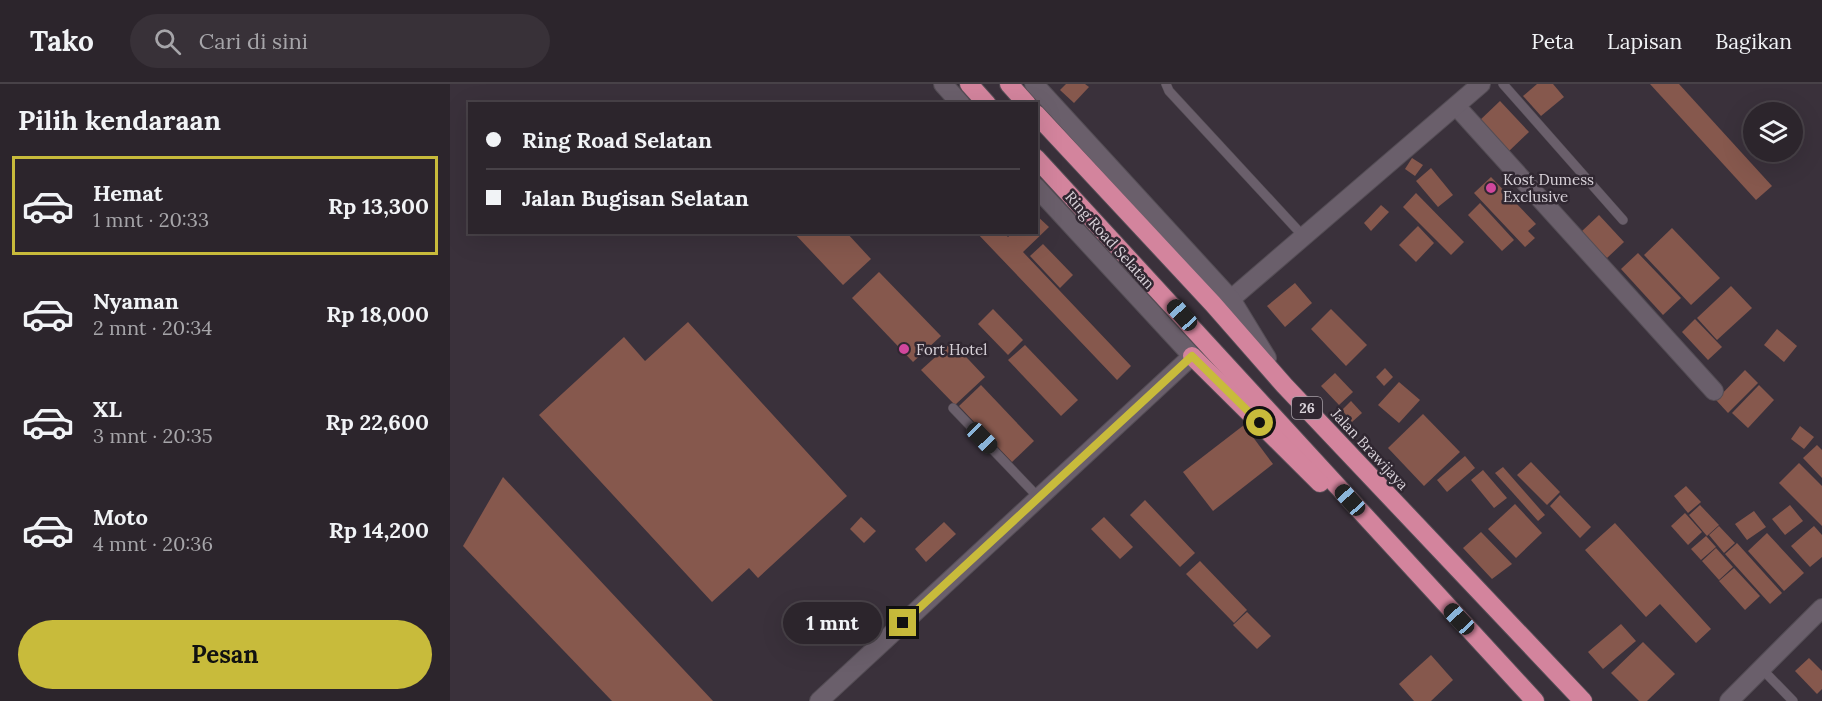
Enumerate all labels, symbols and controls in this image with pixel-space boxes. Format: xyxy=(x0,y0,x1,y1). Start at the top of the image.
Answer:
search box xyxy=(130,14,550,68)
text: Tako xyxy=(30,23,94,59)
icon: search xyxy=(151,25,184,58)
text: Cari di sini xyxy=(199,27,308,55)
text: Peta xyxy=(1531,28,1574,55)
text: Lapisan xyxy=(1607,28,1682,55)
text: Bagikan xyxy=(1715,28,1792,55)
map controls xyxy=(1743,102,1803,162)
button: layers xyxy=(1743,102,1803,162)
text: Pilih kendaraan xyxy=(18,103,221,137)
text: Ring Road Selatan xyxy=(522,126,712,154)
place label: Kost Dumess Exclusive xyxy=(1503,170,1594,206)
icon: car xyxy=(21,179,75,233)
text: Hemat xyxy=(93,179,163,207)
marker: Kost Dumess Exclusive xyxy=(1484,181,1498,195)
text: Jalan Bugisan Selatan xyxy=(522,184,749,212)
street label: Ring Road Selatan xyxy=(1061,187,1159,293)
text: Rp 13,300 xyxy=(328,192,429,220)
text: 1 mnt · 20:33 xyxy=(93,207,209,232)
icon: car xyxy=(21,287,75,341)
text: Nyaman xyxy=(93,287,179,315)
car xyxy=(1163,296,1201,334)
text: Rp 18,000 xyxy=(326,300,429,328)
text: 2 mnt · 20:34 xyxy=(93,315,212,340)
place label: Fort Hotel xyxy=(916,340,987,359)
marker: Fort Hotel xyxy=(897,342,911,356)
icon: car xyxy=(21,395,75,449)
text: XL xyxy=(93,395,122,423)
road number: 26 xyxy=(1292,397,1322,419)
street label: Jalan Brawijaya xyxy=(1327,404,1413,494)
text: Rp 22,600 xyxy=(325,408,429,436)
route start xyxy=(1246,409,1273,436)
car xyxy=(963,419,1001,457)
text: 3 mnt · 20:35 xyxy=(93,423,213,448)
car xyxy=(1331,481,1369,519)
icon: car xyxy=(21,503,75,557)
text: Moto xyxy=(93,503,148,531)
text: Rp 14,200 xyxy=(329,516,429,544)
text: 4 mnt · 20:36 xyxy=(93,531,213,556)
car xyxy=(1440,600,1478,638)
callout: 1 mnt xyxy=(783,602,882,644)
route end xyxy=(889,609,916,636)
text: 1 mnt xyxy=(806,610,859,635)
button: Pesan xyxy=(18,620,432,689)

